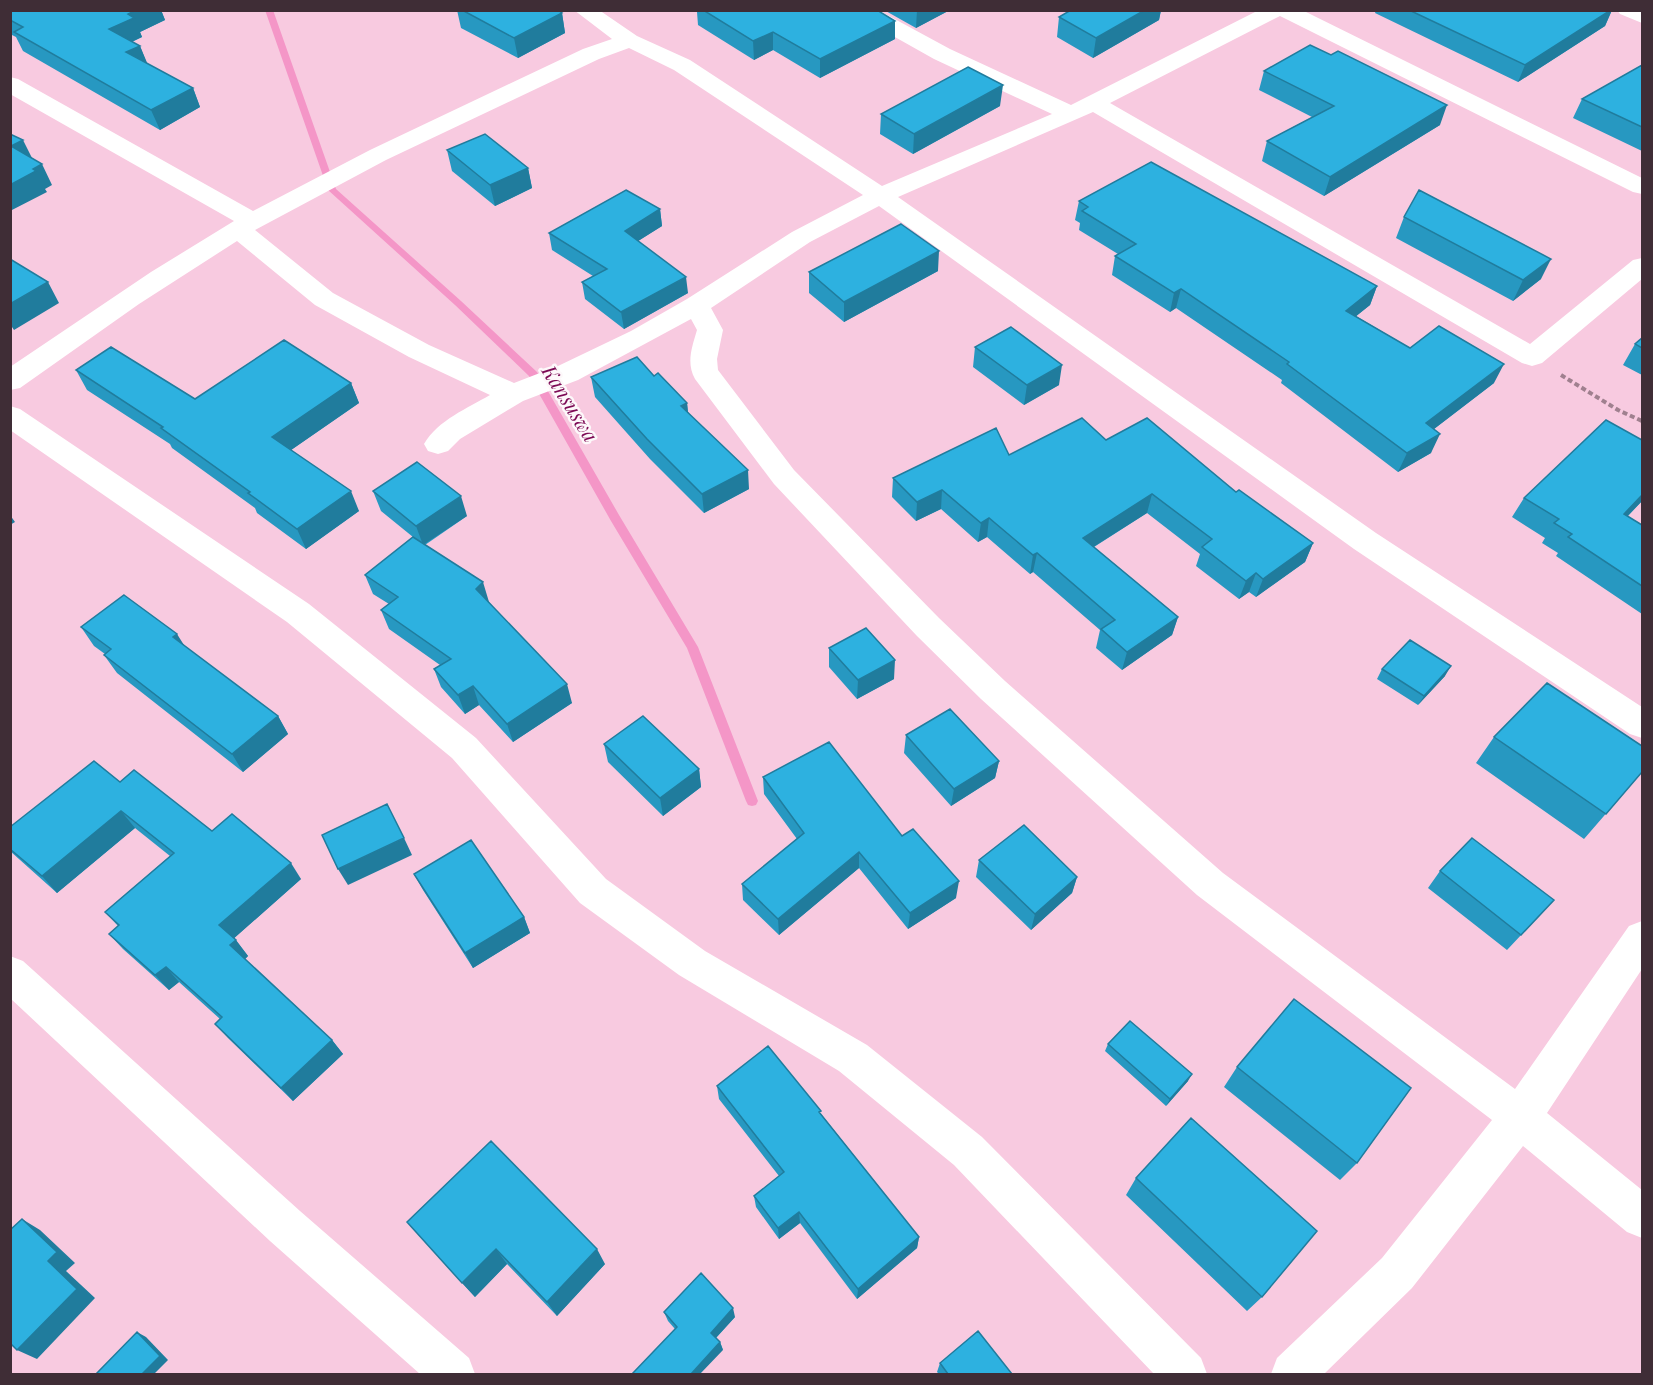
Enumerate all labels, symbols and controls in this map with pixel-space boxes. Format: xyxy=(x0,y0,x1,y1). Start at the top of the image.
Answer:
water label: Kansuswa xyxy=(536,359,605,447)

